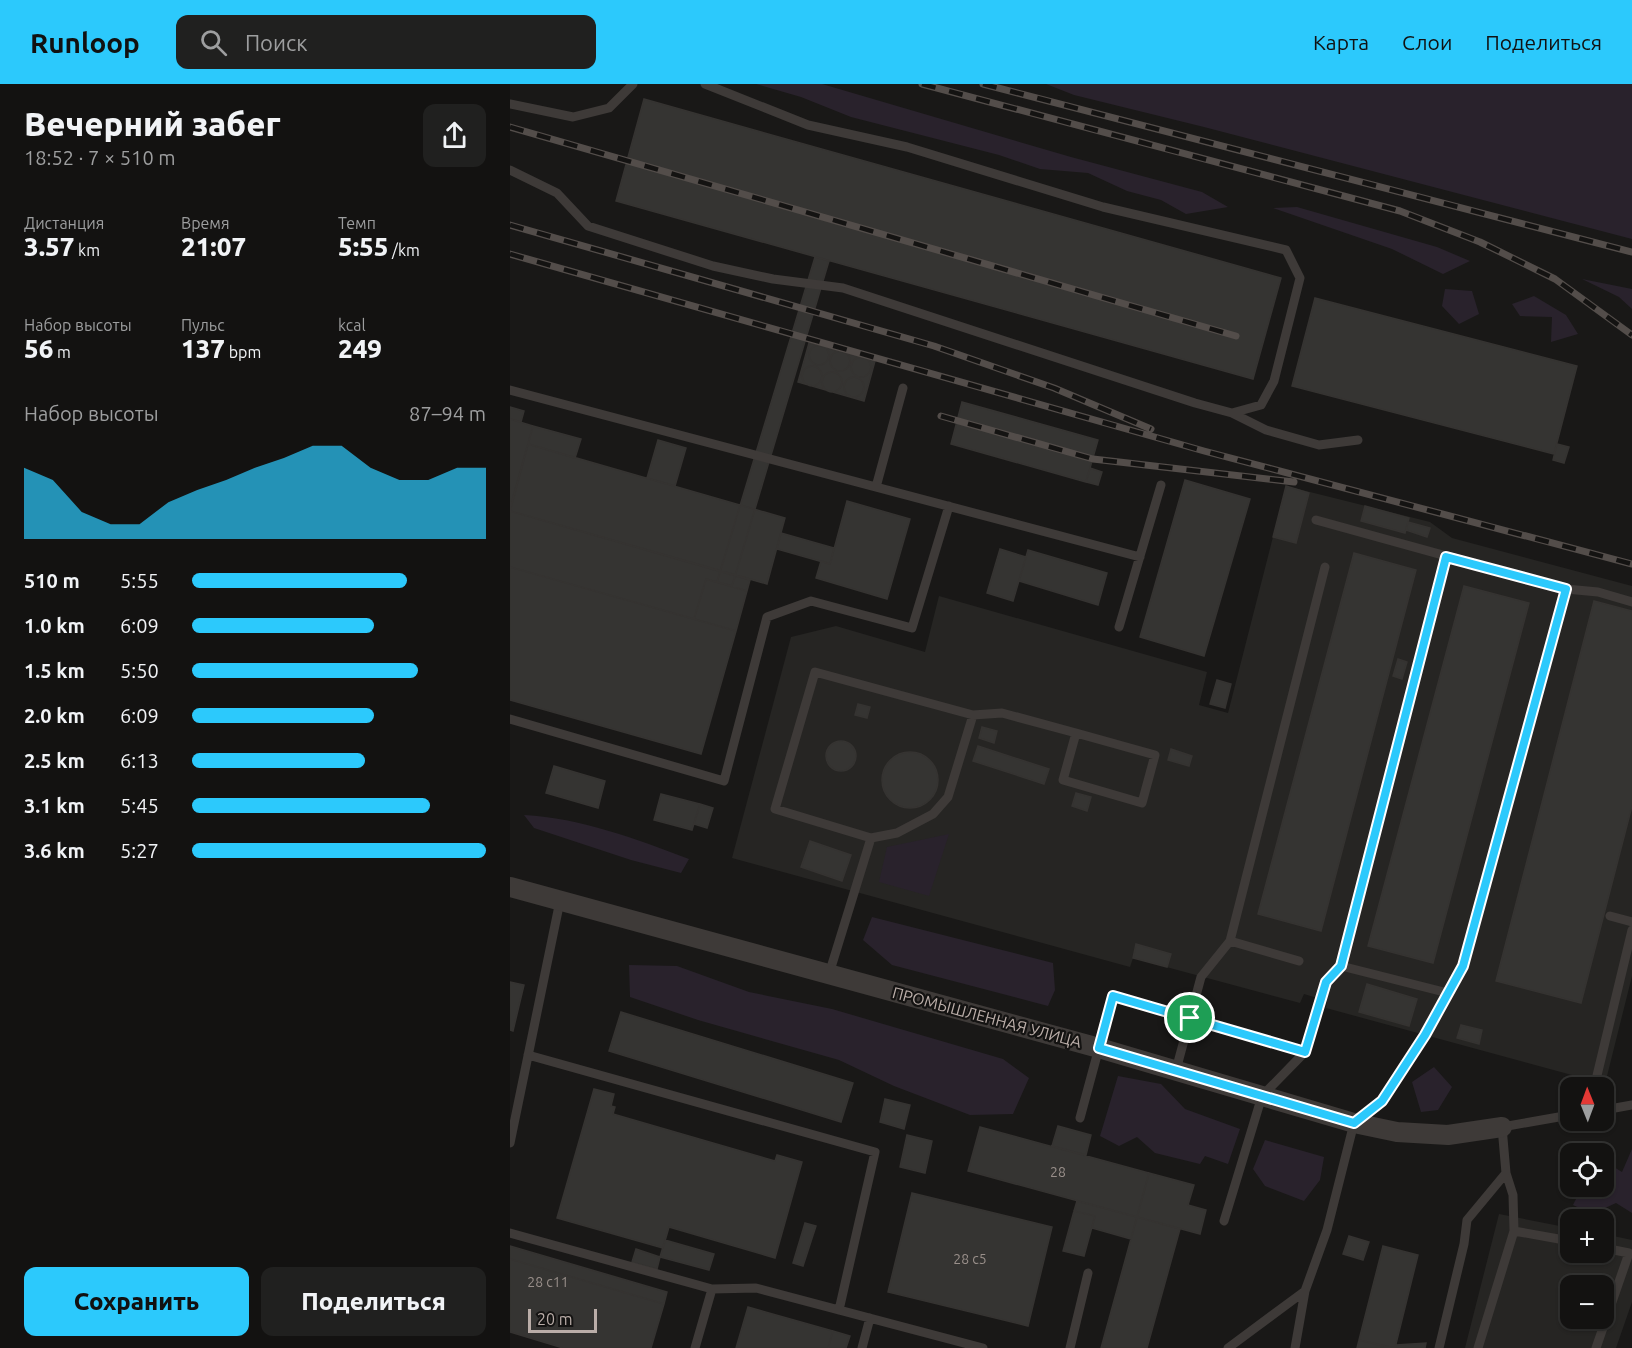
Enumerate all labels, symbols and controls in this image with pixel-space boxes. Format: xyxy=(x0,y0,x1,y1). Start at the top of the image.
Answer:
search box xyxy=(176,15,596,69)
icon: search xyxy=(197,26,230,59)
text: Runloop xyxy=(30,27,140,58)
text: Поиск xyxy=(245,30,308,55)
text: Карта xyxy=(1313,30,1369,54)
text: Слои xyxy=(1402,30,1452,54)
text: Поделиться xyxy=(1485,30,1602,54)
button: share xyxy=(423,104,486,167)
text: Вечерний забег xyxy=(24,105,280,142)
text: 18:52 · 7 × 510 m xyxy=(24,146,176,169)
text: Дистанция xyxy=(24,214,104,232)
text: Время xyxy=(181,214,230,232)
text: Темп xyxy=(338,214,376,232)
text: 3.57 xyxy=(24,232,74,261)
text: 21:07 xyxy=(181,232,246,261)
text: 5:55 xyxy=(338,232,388,261)
text: km xyxy=(74,241,100,259)
text: /km xyxy=(388,241,420,259)
text: Набор высоты xyxy=(24,316,132,334)
text: Пульс xyxy=(181,316,225,334)
text: kcal xyxy=(338,316,366,334)
text: 56 xyxy=(24,334,53,363)
text: 137 xyxy=(181,334,225,363)
text: 249 xyxy=(338,334,382,363)
text: m xyxy=(53,343,71,361)
text: bpm xyxy=(225,343,261,361)
text: Набор высоты xyxy=(24,402,159,425)
text: 87–94 m xyxy=(409,402,486,425)
text: 510 m xyxy=(24,569,80,592)
text: 5:55 xyxy=(120,569,159,592)
text: 1.0 km xyxy=(24,614,85,637)
text: 6:09 xyxy=(120,614,159,637)
text: 1.5 km xyxy=(24,659,85,682)
text: 5:50 xyxy=(120,659,159,682)
text: 2.0 km xyxy=(24,704,85,727)
text: 6:09 xyxy=(120,704,159,727)
text: 2.5 km xyxy=(24,749,85,772)
text: 6:13 xyxy=(120,749,159,772)
text: 3.1 km xyxy=(24,794,85,817)
text: 5:45 xyxy=(120,794,159,817)
text: 3.6 km xyxy=(24,839,85,862)
text: 5:27 xyxy=(120,839,159,862)
street label: ПРОМЫШЛЕННАЯ УЛИЦА xyxy=(890,983,1084,1051)
pin xyxy=(1164,992,1215,1043)
icon: arrive xyxy=(1173,1001,1206,1034)
north arrow xyxy=(1560,1077,1614,1131)
map controls xyxy=(1560,1077,1614,1329)
button: locate xyxy=(1560,1143,1614,1197)
house number: 28 xyxy=(1050,1164,1066,1180)
button: + xyxy=(1560,1209,1614,1263)
house number: 28 с5 xyxy=(953,1251,987,1267)
button: Сохранить xyxy=(24,1267,249,1336)
button: Поделиться xyxy=(261,1267,486,1336)
house number: 28 с11 xyxy=(527,1274,569,1290)
button: − xyxy=(1560,1275,1614,1329)
scale bar xyxy=(528,1306,597,1334)
text: 20 m xyxy=(537,1310,573,1328)

